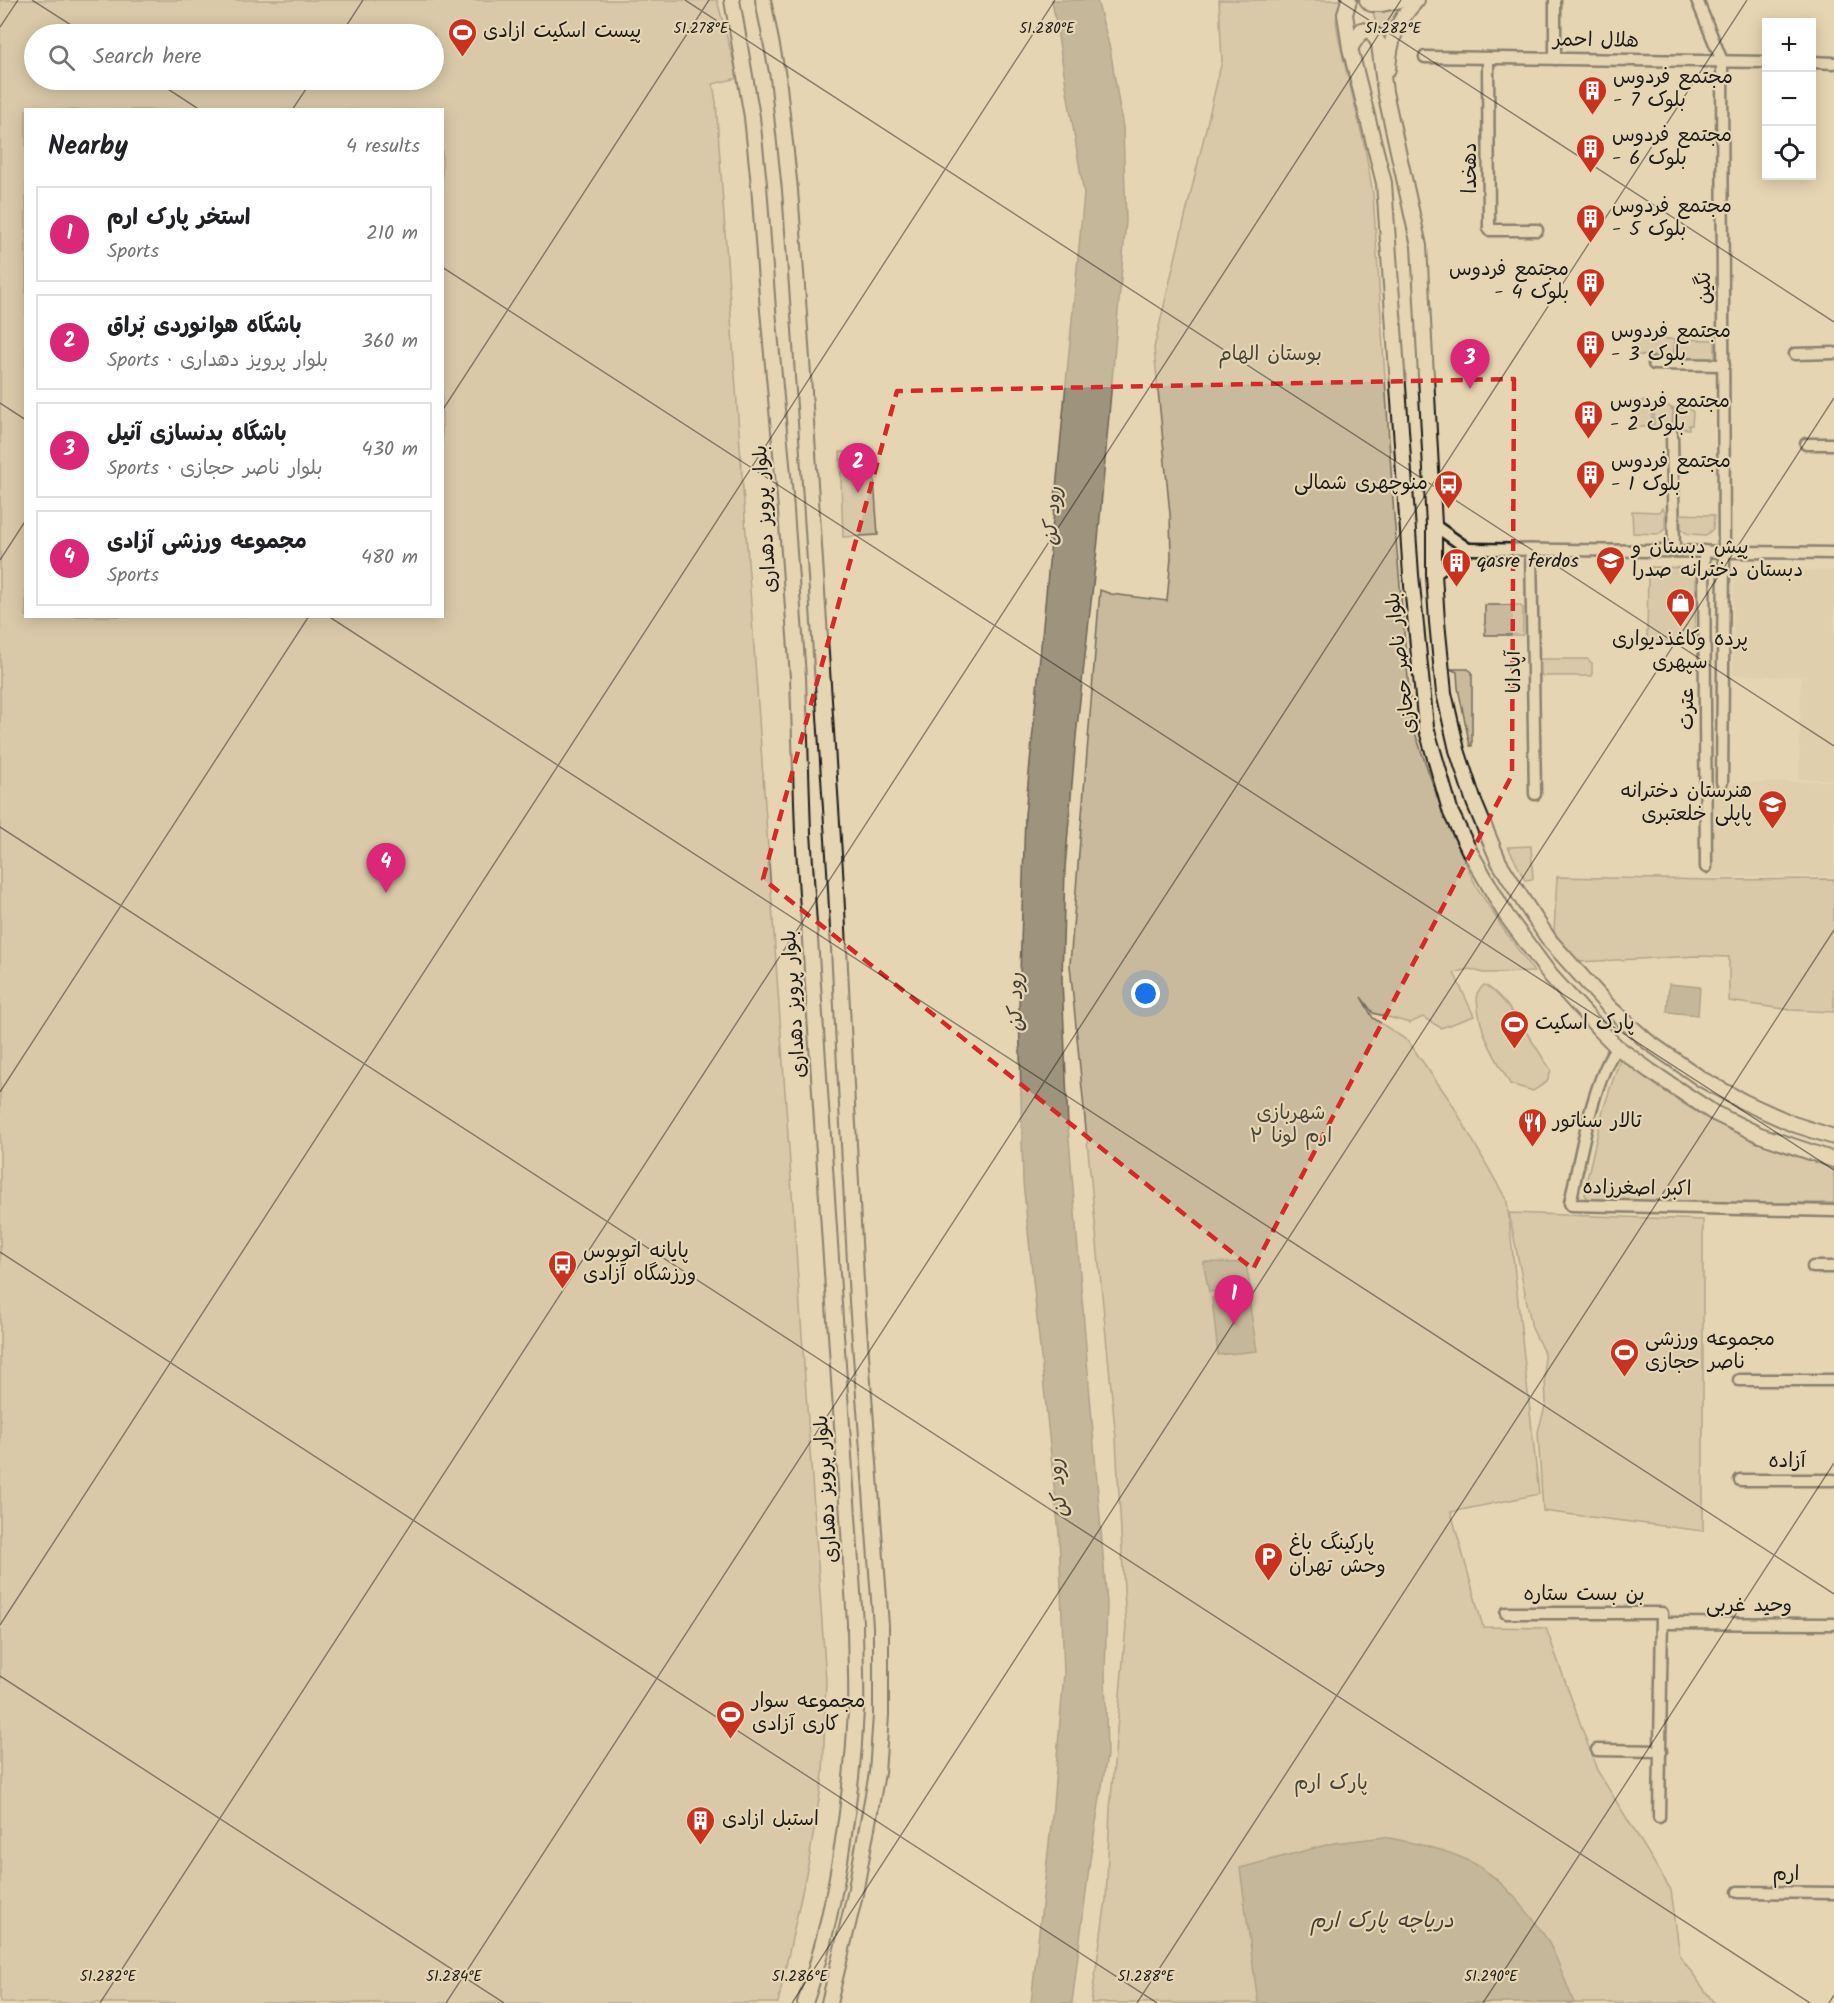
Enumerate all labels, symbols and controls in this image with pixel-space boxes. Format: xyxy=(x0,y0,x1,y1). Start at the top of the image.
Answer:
sports icon: پیست اسکیت ازادی xyxy=(446,16,478,58)
place label: پیست اسکیت ازادی xyxy=(483,16,641,48)
text: 51.278°E xyxy=(674,17,730,41)
text: 51.280°E xyxy=(1019,17,1076,41)
text: 51.282°E xyxy=(1365,17,1423,41)
map controls xyxy=(1762,18,1816,180)
button: + xyxy=(1762,18,1816,72)
search box xyxy=(24,24,444,90)
street label: هلال احمر xyxy=(1551,24,1639,58)
text: Search here xyxy=(93,40,201,75)
icon: search xyxy=(45,41,78,74)
place label: مجتمع فردوس - بلوک 7 xyxy=(1613,62,1733,117)
button: − xyxy=(1762,72,1816,126)
building icon: مجتمع فردوس - بلوک 7 xyxy=(1576,74,1608,116)
place label: مجتمع فردوس - بلوک 6 xyxy=(1612,120,1732,175)
text: Nearby xyxy=(48,126,128,168)
button: locate xyxy=(1762,126,1816,180)
text: 4 results xyxy=(346,131,420,163)
building icon: مجتمع فردوس - بلوک 6 xyxy=(1575,132,1607,174)
street label: دهخدا xyxy=(1455,143,1487,193)
place label: مجتمع فردوس - بلوک 5 xyxy=(1612,191,1732,246)
text: استخر پارک ارم xyxy=(107,201,251,236)
building icon: مجتمع فردوس - بلوک 5 xyxy=(1575,202,1607,244)
text: 1 xyxy=(66,218,73,250)
text: 210 m xyxy=(366,218,418,250)
text: Sports xyxy=(107,236,159,268)
place label: مجتمع فردوس - بلوک 4 xyxy=(1449,254,1569,309)
building icon: مجتمع فردوس - بلوک 4 xyxy=(1574,266,1606,308)
street label: نگین xyxy=(1689,272,1721,304)
text: باشگاه هوانوردی بُراق xyxy=(107,309,302,344)
place label: مجتمع فردوس - بلوک 3 xyxy=(1611,316,1731,371)
text: 2 xyxy=(64,326,75,358)
text: 360 m xyxy=(362,326,418,358)
building icon: مجتمع فردوس - بلوک 3 xyxy=(1574,328,1606,370)
park label: بوستان الهام xyxy=(1218,339,1322,371)
pin: 3 xyxy=(1450,340,1490,389)
text: Sports · بلوار پرویز دهداری xyxy=(107,345,328,377)
place label: مجتمع فردوس - بلوک 2 xyxy=(1610,386,1730,441)
building icon: مجتمع فردوس - بلوک 2 xyxy=(1573,398,1605,440)
text: باشگاه بدنسازی آنیل xyxy=(107,417,287,452)
text: 3 xyxy=(64,434,75,466)
text: 430 m xyxy=(362,434,418,466)
street label: بلوار پرویز دهداری xyxy=(745,444,787,594)
pin: 2 xyxy=(838,444,878,493)
place label: مجتمع فردوس - بلوک 1 xyxy=(1611,446,1731,501)
text: Sports · بلوار ناصر حجازی xyxy=(107,453,322,485)
building icon: مجتمع فردوس - بلوک 1 xyxy=(1574,458,1606,500)
place label: منوچهری شمالی xyxy=(1294,468,1428,500)
bus stop icon: منوچهری شمالی xyxy=(1433,468,1465,510)
water label: رود کن xyxy=(1034,485,1072,547)
text: مجموعه ورزشی آزادی xyxy=(107,525,307,560)
place label: پیش دبستان و دبستان دخترانه صدرا xyxy=(1630,532,1803,587)
text: 4 xyxy=(64,542,75,574)
text: 480 m xyxy=(361,542,418,574)
school or university icon: پیش دبستان و دبستان دخترانه صدرا xyxy=(1595,544,1627,586)
building icon: qasre ferdos xyxy=(1440,546,1472,588)
place label: qasre ferdos xyxy=(1477,546,1579,578)
text: Sports xyxy=(107,560,159,592)
shop icon: پرده وکاغذدیواری سپهری xyxy=(1664,586,1696,628)
street label: بلوار ناصر حجازی xyxy=(1377,590,1427,736)
place label: پرده وکاغذدیواری سپهری xyxy=(1612,624,1748,679)
street label: آپادانا xyxy=(1499,649,1531,694)
street label: عترت xyxy=(1672,688,1704,730)
place label: هنرستان دخترانه پاپلی خلعتبری xyxy=(1620,776,1752,831)
school or university icon: هنرستان دخترانه پاپلی خلعتبری xyxy=(1757,788,1789,830)
pin: 4 xyxy=(366,844,406,893)
street label: بلوار پرویز دهداری xyxy=(774,929,816,1079)
water label: رود کن xyxy=(1000,972,1033,1032)
your location xyxy=(1131,979,1160,1008)
sports icon: پارک اسکیت xyxy=(1498,1008,1530,1050)
place label: پارک اسکیت xyxy=(1535,1008,1635,1040)
park label: شهربازی ارم لونا ۲ xyxy=(1250,1098,1332,1153)
restaurant icon: تالار سناتور xyxy=(1516,1106,1548,1148)
place label: تالار سناتور xyxy=(1551,1106,1642,1138)
street label: اکبر اصغرزاده xyxy=(1582,1172,1692,1206)
place label: پایانه اتوبوس ورزشگاه آزادی xyxy=(583,1236,696,1291)
bus stop icon: پایانه اتوبوس ورزشگاه آزادی xyxy=(546,1248,578,1290)
pin: 1 xyxy=(1214,1276,1254,1325)
place label: مجموعه ورزشی ناصر حجازی xyxy=(1645,1324,1775,1379)
sports icon: مجموعه ورزشی ناصر حجازی xyxy=(1608,1336,1640,1378)
street label: بلوار پرویز دهداری xyxy=(806,1414,848,1564)
street label: آزاده xyxy=(1768,1446,1807,1478)
water label: رود کن xyxy=(1039,1457,1079,1519)
place label: پارکینگ باغ وحش تهران xyxy=(1289,1528,1386,1583)
parking icon: پارکینگ باغ وحش تهران xyxy=(1252,1540,1284,1582)
street label: بن بست ستاره xyxy=(1523,1579,1645,1611)
street label: وحید غربی xyxy=(1706,1590,1792,1622)
place label: مجموعه سوار کاری آزادی xyxy=(750,1686,865,1741)
sports icon: مجموعه سوار کاری آزادی xyxy=(715,1698,747,1740)
park label: پارک ارم xyxy=(1294,1768,1368,1800)
building icon: استبل ازادی xyxy=(685,1804,717,1846)
place label: استبل ازادی xyxy=(722,1804,819,1836)
street label: ارم xyxy=(1772,1859,1800,1891)
water label: دریاچه پارک ارم xyxy=(1310,1905,1454,1938)
text: 51.282°E xyxy=(80,1965,138,1989)
text: 51.284°E xyxy=(426,1965,483,1989)
text: 51.286°E xyxy=(772,1965,829,1989)
text: 51.288°E xyxy=(1118,1965,1176,1989)
text: 51.290°E xyxy=(1464,1965,1519,1989)

